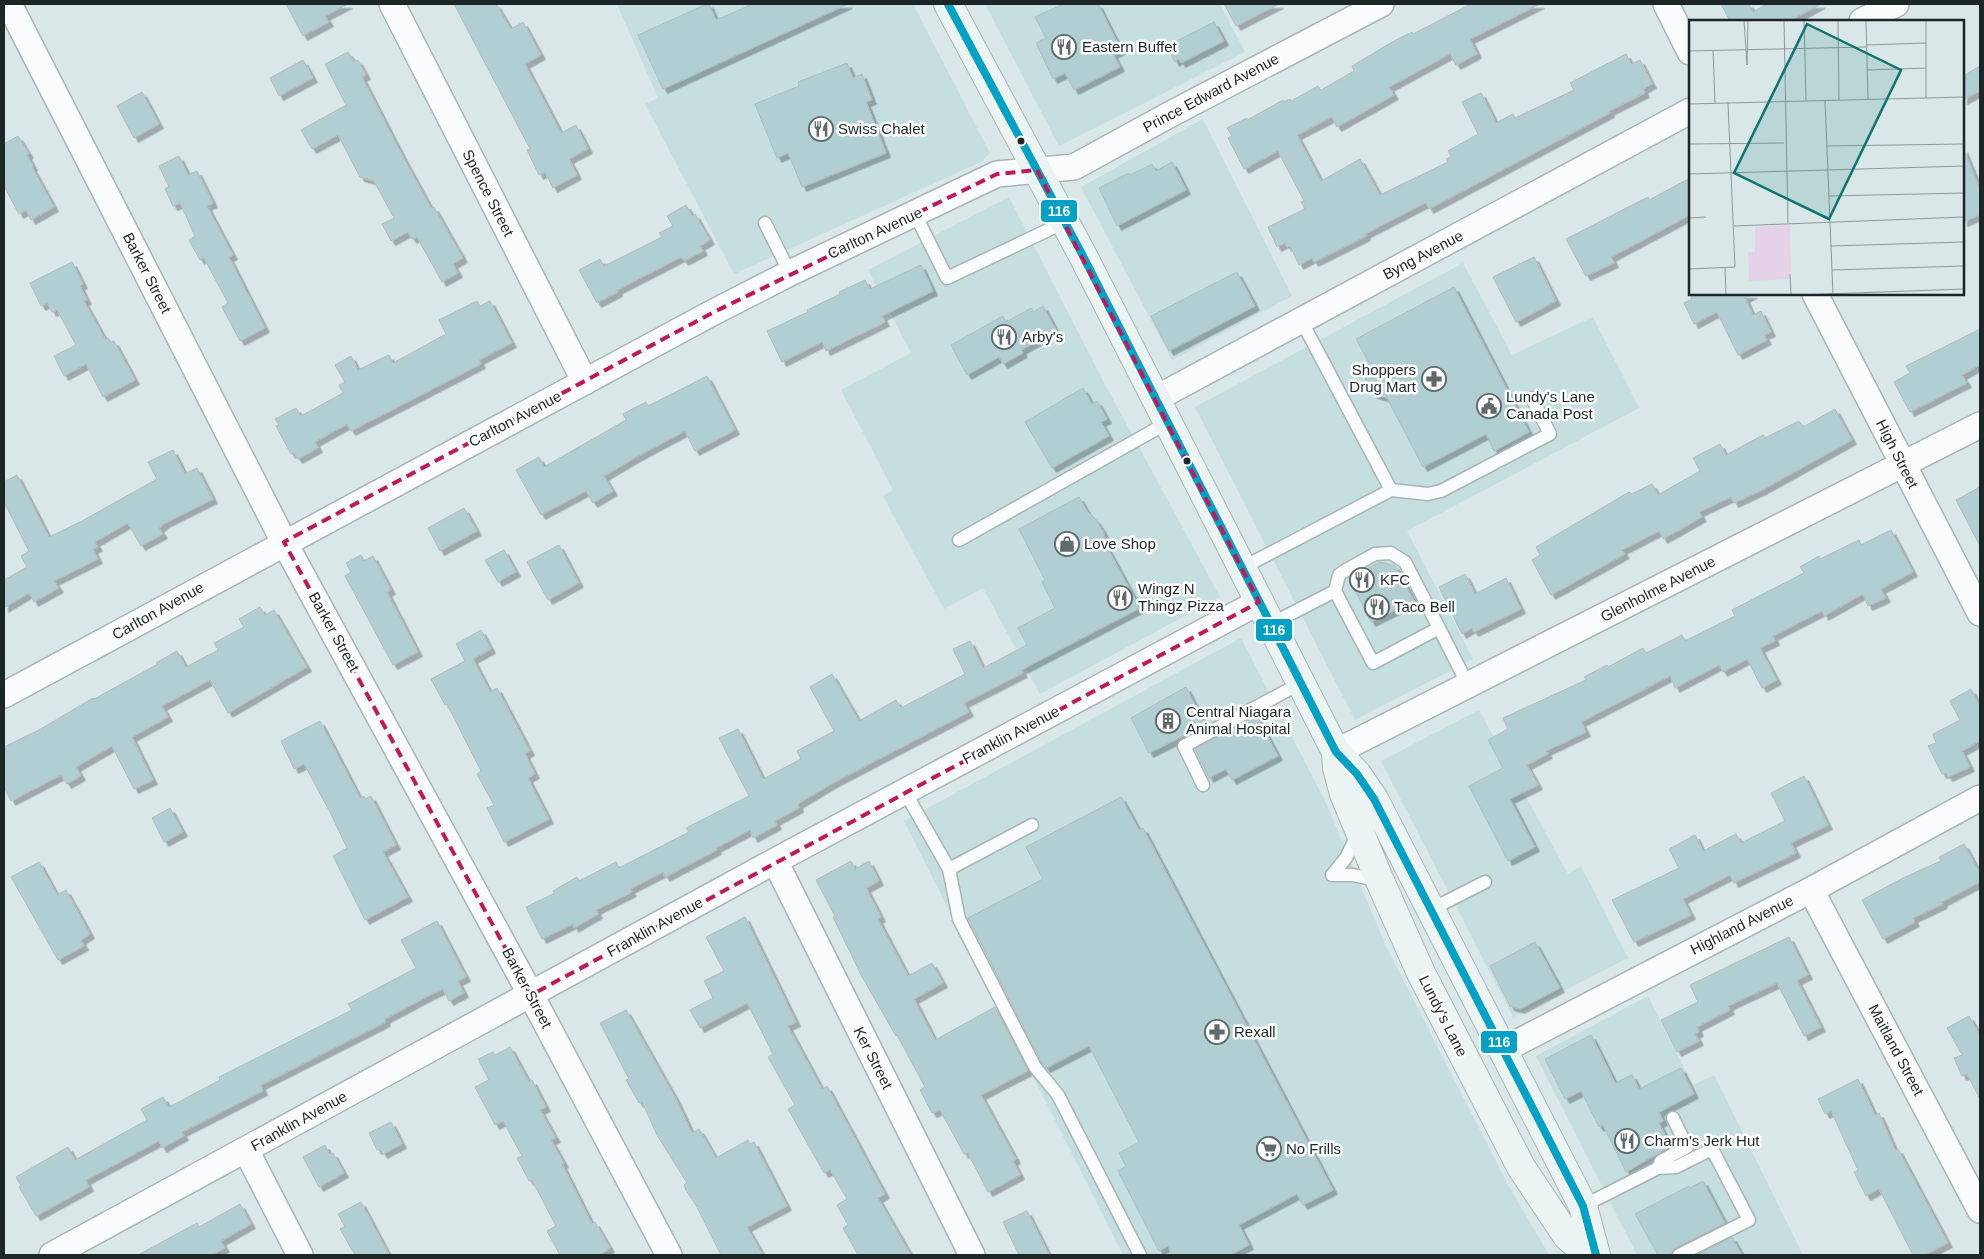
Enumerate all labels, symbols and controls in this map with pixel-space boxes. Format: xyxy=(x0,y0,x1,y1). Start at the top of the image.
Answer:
inset map xyxy=(1689,20,1964,295)
restaurant icon: Eastern Buffet xyxy=(1051,34,1077,60)
place label: Eastern Buffet xyxy=(1082,38,1178,55)
street label: Prince Edward Avenue xyxy=(1140,49,1282,136)
restaurant icon: Swiss Chalet xyxy=(808,116,834,142)
place label: Swiss Chalet xyxy=(838,120,926,137)
unlabelled marker xyxy=(1016,136,1026,146)
street label: Spence Street xyxy=(459,147,518,240)
line badge: 116 xyxy=(1040,199,1078,223)
street label: Carlton Avenue xyxy=(825,203,925,262)
text: 116 xyxy=(1048,203,1071,219)
street label: Byng Avenue xyxy=(1380,226,1466,283)
street label: Barker Street xyxy=(120,230,175,317)
restaurant icon: Arby's xyxy=(991,324,1017,350)
place label: Arby's xyxy=(1022,328,1063,345)
place label: Shoppers Drug Mart xyxy=(1349,361,1417,395)
pharmacy icon: Shoppers Drug Mart xyxy=(1421,366,1447,392)
street label: Carlton Avenue xyxy=(466,387,564,450)
place label: Lundy's Lane Canada Post xyxy=(1506,388,1595,422)
public building icon: Lundy's Lane Canada Post xyxy=(1476,393,1502,419)
street label: High Street xyxy=(1873,416,1922,492)
unlabelled marker xyxy=(1182,456,1192,466)
shop icon: Love Shop xyxy=(1054,531,1080,557)
place label: Love Shop xyxy=(1084,535,1156,552)
street label: Glenholme Avenue xyxy=(1598,552,1718,625)
restaurant icon: KFC xyxy=(1349,567,1375,593)
place label: KFC xyxy=(1380,571,1410,588)
street label: Carlton Avenue xyxy=(109,578,207,643)
place label: Wingz N Thingz Pizza xyxy=(1138,580,1225,614)
restaurant icon: Wingz N Thingz Pizza xyxy=(1107,585,1133,611)
street label: Barker Street xyxy=(306,589,364,675)
restaurant icon: Taco Bell xyxy=(1364,594,1390,620)
place label: Taco Bell xyxy=(1394,598,1455,615)
line badge: 116 xyxy=(1255,618,1293,642)
text: 116 xyxy=(1263,622,1286,638)
street label: Franklin Avenue xyxy=(959,702,1062,767)
place label: Central Niagara Animal Hospital xyxy=(1186,703,1292,737)
building icon: Central Niagara Animal Hospital xyxy=(1155,708,1181,734)
street label: Highland Avenue xyxy=(1688,891,1796,958)
street label: Franklin Avenue xyxy=(604,893,706,960)
street label: Barker Street xyxy=(499,945,556,1031)
street label: Lundy's Lane xyxy=(1416,972,1471,1059)
street label: Maitland Street xyxy=(1865,1001,1928,1099)
pharmacy icon: Rexall xyxy=(1204,1019,1230,1045)
place label: Rexall xyxy=(1234,1023,1276,1040)
street label: Ker Street xyxy=(851,1024,897,1092)
line badge: 116 xyxy=(1480,1030,1518,1054)
text: 116 xyxy=(1488,1034,1511,1050)
street label: Franklin Avenue xyxy=(248,1087,350,1154)
restaurant icon: Charm's Jerk Hut xyxy=(1614,1128,1640,1154)
place label: Charm's Jerk Hut xyxy=(1644,1132,1760,1149)
supermarket icon: No Frills xyxy=(1256,1136,1282,1162)
place label: No Frills xyxy=(1286,1140,1341,1157)

